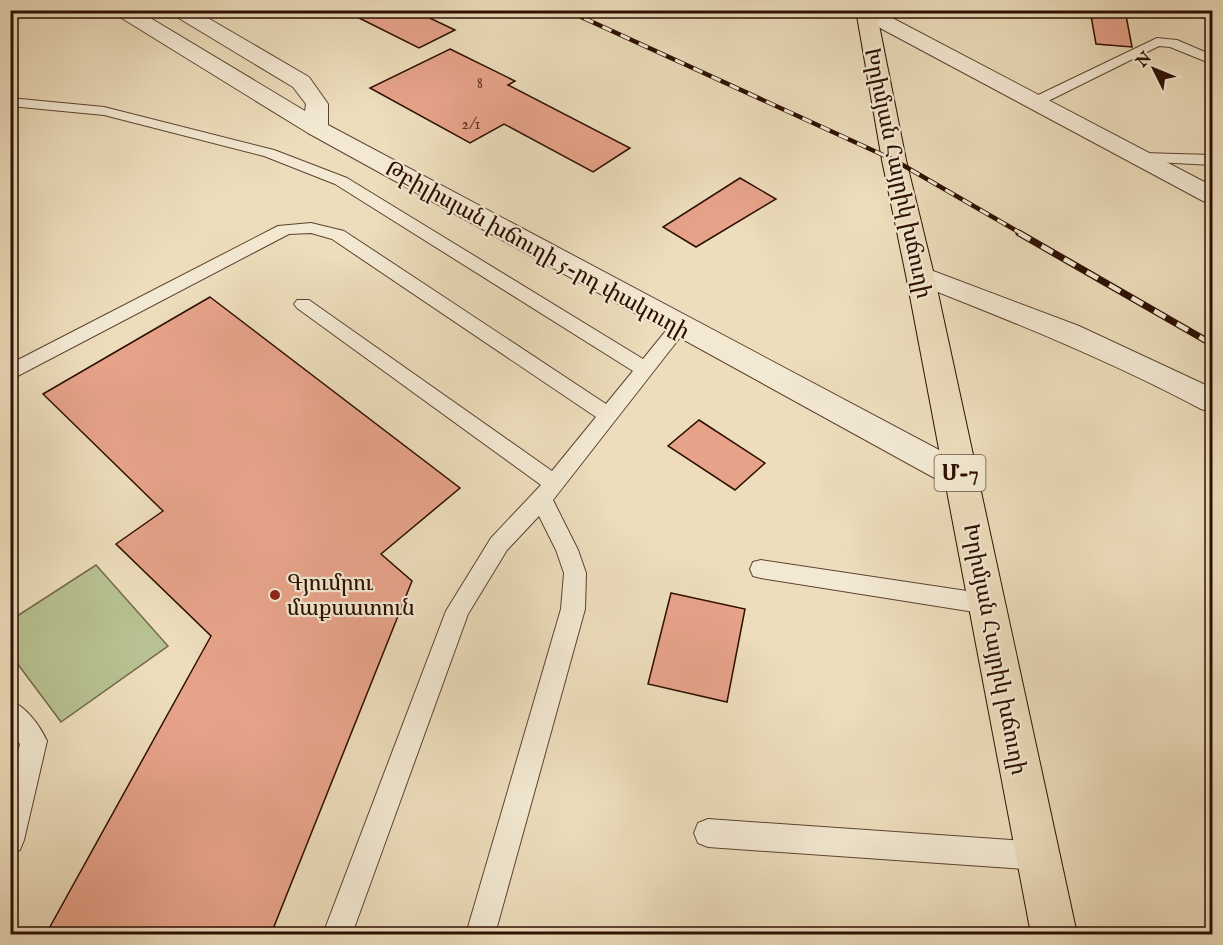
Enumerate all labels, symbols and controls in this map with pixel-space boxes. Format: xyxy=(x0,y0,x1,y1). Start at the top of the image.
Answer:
north arrow xyxy=(1124,39,1184,99)
street label: Խրիմյան Հայրիկ խճուղի xyxy=(857,46,937,301)
text: N xyxy=(1132,48,1157,73)
house number: 8 xyxy=(477,74,483,94)
house number: 2/1 xyxy=(462,115,481,135)
street label: Թբիլիսյան խճուղի 5-րդ փակուղի xyxy=(380,155,694,346)
road number: Մ-7 xyxy=(934,455,986,491)
street label: Խրիմյան Հայրիկ խճուղի xyxy=(956,521,1032,777)
place label: Գյումրու մաքսատուն xyxy=(287,570,415,623)
marker: Գյումրու մաքսատուն xyxy=(268,588,282,602)

